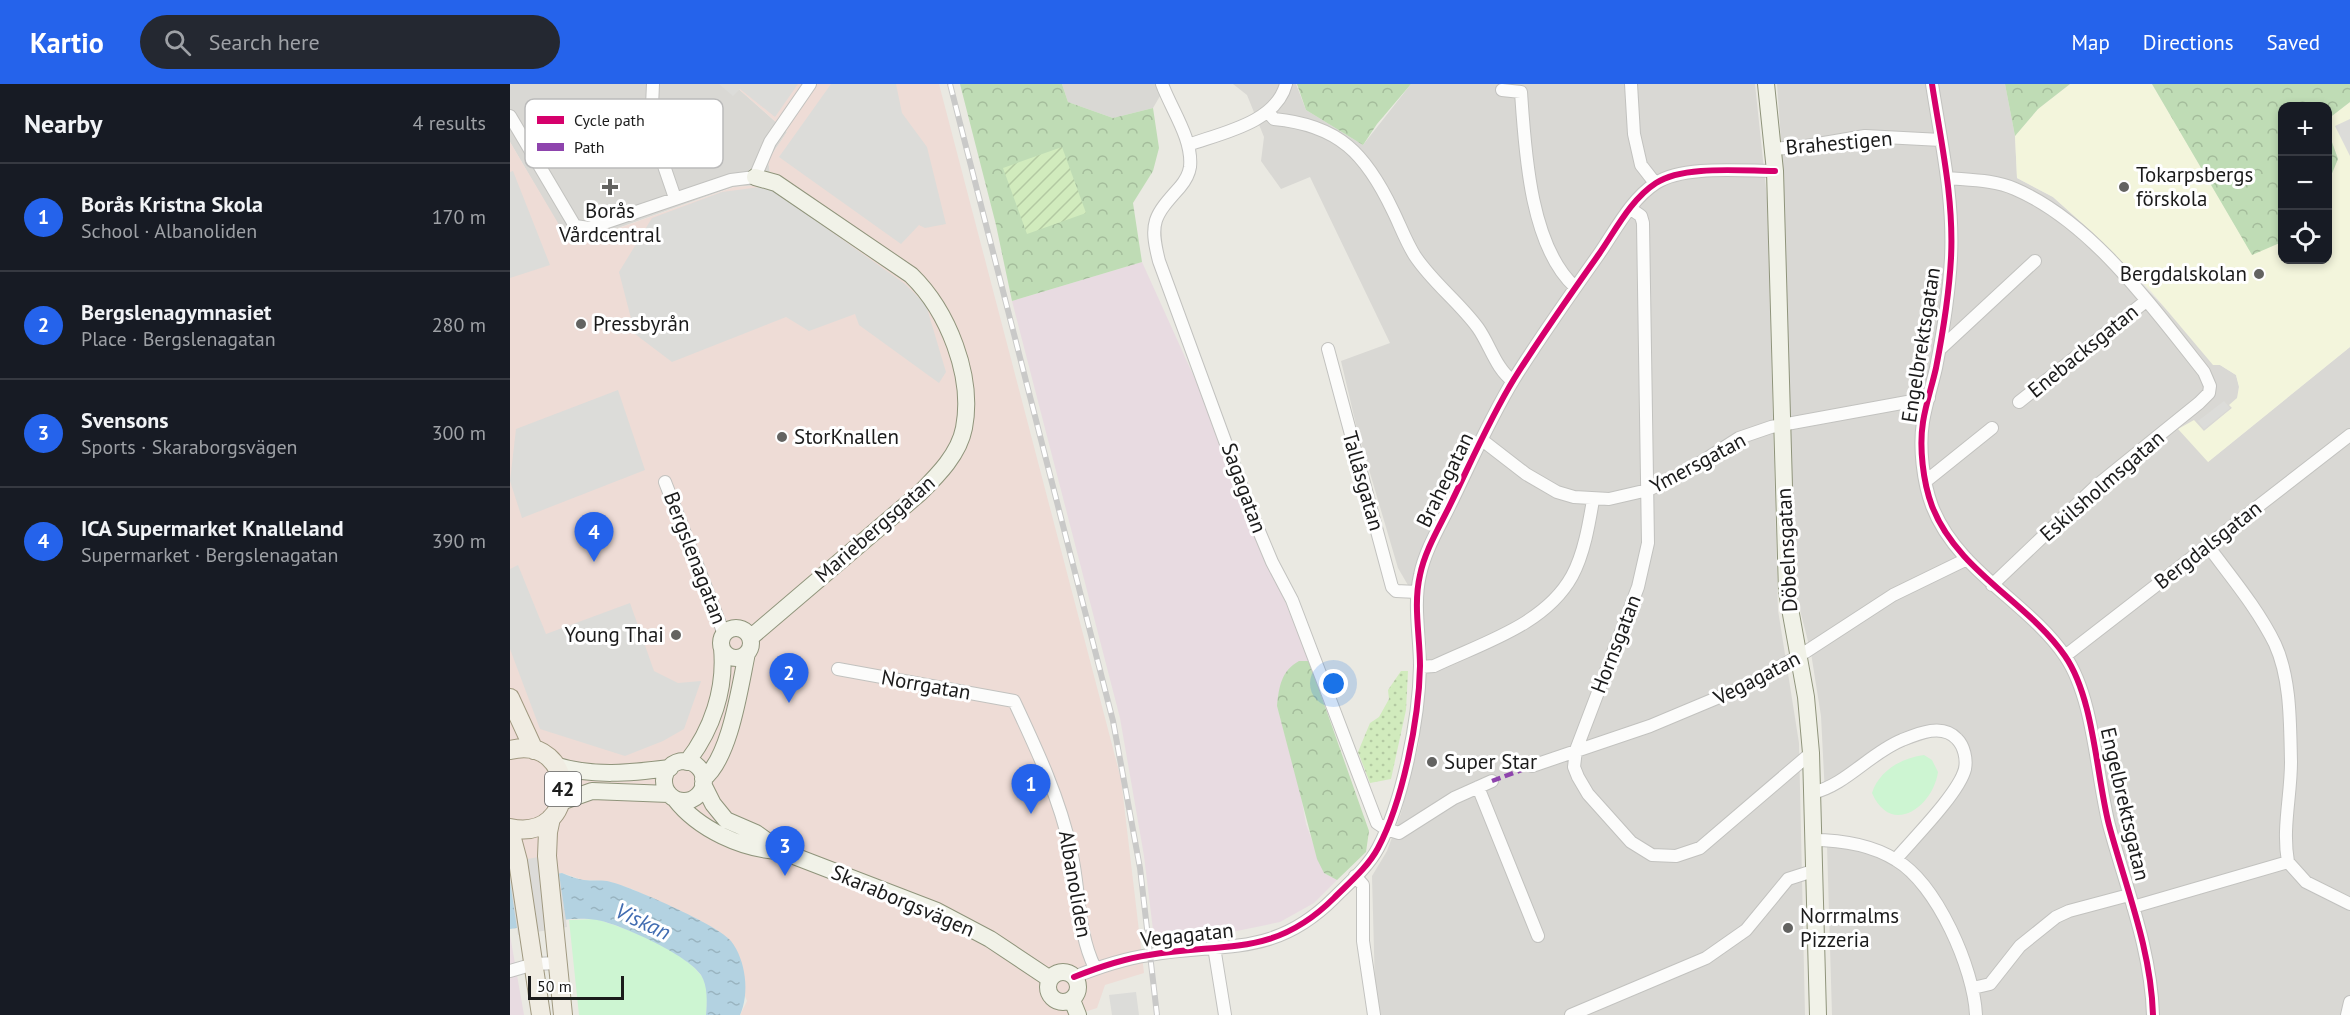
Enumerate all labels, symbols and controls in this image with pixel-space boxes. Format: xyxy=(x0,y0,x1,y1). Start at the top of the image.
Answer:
search box xyxy=(140,15,560,69)
text: Kartio xyxy=(30,24,104,61)
icon: search xyxy=(161,26,194,59)
text: Search here xyxy=(209,28,320,56)
text: Map xyxy=(2071,29,2110,56)
text: Directions xyxy=(2143,29,2234,56)
text: Saved xyxy=(2267,29,2320,56)
legend xyxy=(525,99,723,168)
map controls xyxy=(2278,102,2332,264)
button: + xyxy=(2278,102,2332,156)
text: Nearby xyxy=(24,107,102,140)
text: 4 results xyxy=(413,110,486,136)
text: Cycle path xyxy=(574,110,645,130)
street label: Brahestigen xyxy=(1784,124,1893,161)
text: Path xyxy=(574,137,605,157)
button: − xyxy=(2278,156,2332,210)
place label: Tokarpsbergs förskola xyxy=(2136,161,2253,212)
marker: Borås Vårdcentral xyxy=(601,178,619,196)
marker: Tokarpsbergs förskola xyxy=(2117,180,2131,194)
text: Borås Kristna Skola xyxy=(81,190,263,218)
place label: Borås Vårdcentral xyxy=(558,197,661,248)
text: 1 xyxy=(38,204,49,230)
text: 170 m xyxy=(432,204,486,230)
button: locate xyxy=(2278,210,2332,264)
text: School · Albanoliden xyxy=(81,218,257,244)
place label: Bergdalskolan xyxy=(2120,260,2247,287)
street label: Engelbrektsgatan xyxy=(1895,265,1946,424)
marker: Bergdalskolan xyxy=(2252,267,2266,281)
text: Bergslenagymnasiet xyxy=(81,298,272,326)
street label: Enebacksgatan xyxy=(2022,298,2143,403)
place label: Pressbyrån xyxy=(593,310,689,337)
text: 2 xyxy=(38,312,49,338)
text: 280 m xyxy=(432,312,486,338)
marker: Pressbyrån xyxy=(574,317,588,331)
text: Place · Bergslenagatan xyxy=(81,326,276,352)
text: Svensons xyxy=(81,406,169,434)
text: 3 xyxy=(38,420,49,446)
text: 300 m xyxy=(432,420,486,446)
place label: StorKnallen xyxy=(794,423,899,450)
street label: Eskilsholmsgatan xyxy=(2034,424,2169,547)
street label: Ymersgatan xyxy=(1645,426,1750,499)
street label: Tallåsgatan xyxy=(1336,428,1391,534)
street label: Brahegatan xyxy=(1410,428,1479,532)
marker: StorKnallen xyxy=(775,430,789,444)
text: Sports · Skaraborgsvägen xyxy=(81,434,298,460)
street label: Sagagatan xyxy=(1216,439,1273,537)
street label: Mariebergsgatan xyxy=(809,469,940,588)
street label: Döbelnsgatan xyxy=(1770,487,1803,613)
street label: Bergslenagatan xyxy=(658,488,733,628)
street label: Bergdalsgatan xyxy=(2149,494,2267,595)
pin: 4 xyxy=(574,512,614,562)
text: ICA Supermarket Knalleland xyxy=(81,514,344,542)
text: 4 xyxy=(38,528,49,554)
text: 390 m xyxy=(432,528,486,554)
text: Supermarket · Bergslenagatan xyxy=(81,542,338,568)
street label: Hornsgatan xyxy=(1584,591,1647,697)
place label: Young Thai xyxy=(565,621,664,648)
marker: Young Thai xyxy=(669,628,683,642)
street label: Vegagatan xyxy=(1708,644,1805,711)
pin: 2 xyxy=(770,654,808,703)
street label: Norrgatan xyxy=(879,663,973,706)
your location xyxy=(1319,669,1348,698)
street label: Engelbrektsgatan xyxy=(2095,725,2156,883)
place label: Super Star xyxy=(1444,748,1537,775)
marker: Super Star xyxy=(1425,755,1439,769)
pin: 1 xyxy=(1012,764,1050,814)
road number: 42 xyxy=(545,772,581,806)
pin: 3 xyxy=(766,826,804,876)
street label: Albanoliden xyxy=(1053,828,1098,940)
street label: Skaraborgsvägen xyxy=(827,858,979,943)
water label: Viskan xyxy=(611,896,675,946)
place label: Norrmalms Pizzeria xyxy=(1800,902,1899,953)
street label: Vegagatan xyxy=(1138,916,1235,953)
marker: Norrmalms Pizzeria xyxy=(1781,921,1795,935)
scale bar xyxy=(528,973,624,1000)
text: 50 m xyxy=(537,976,572,996)

